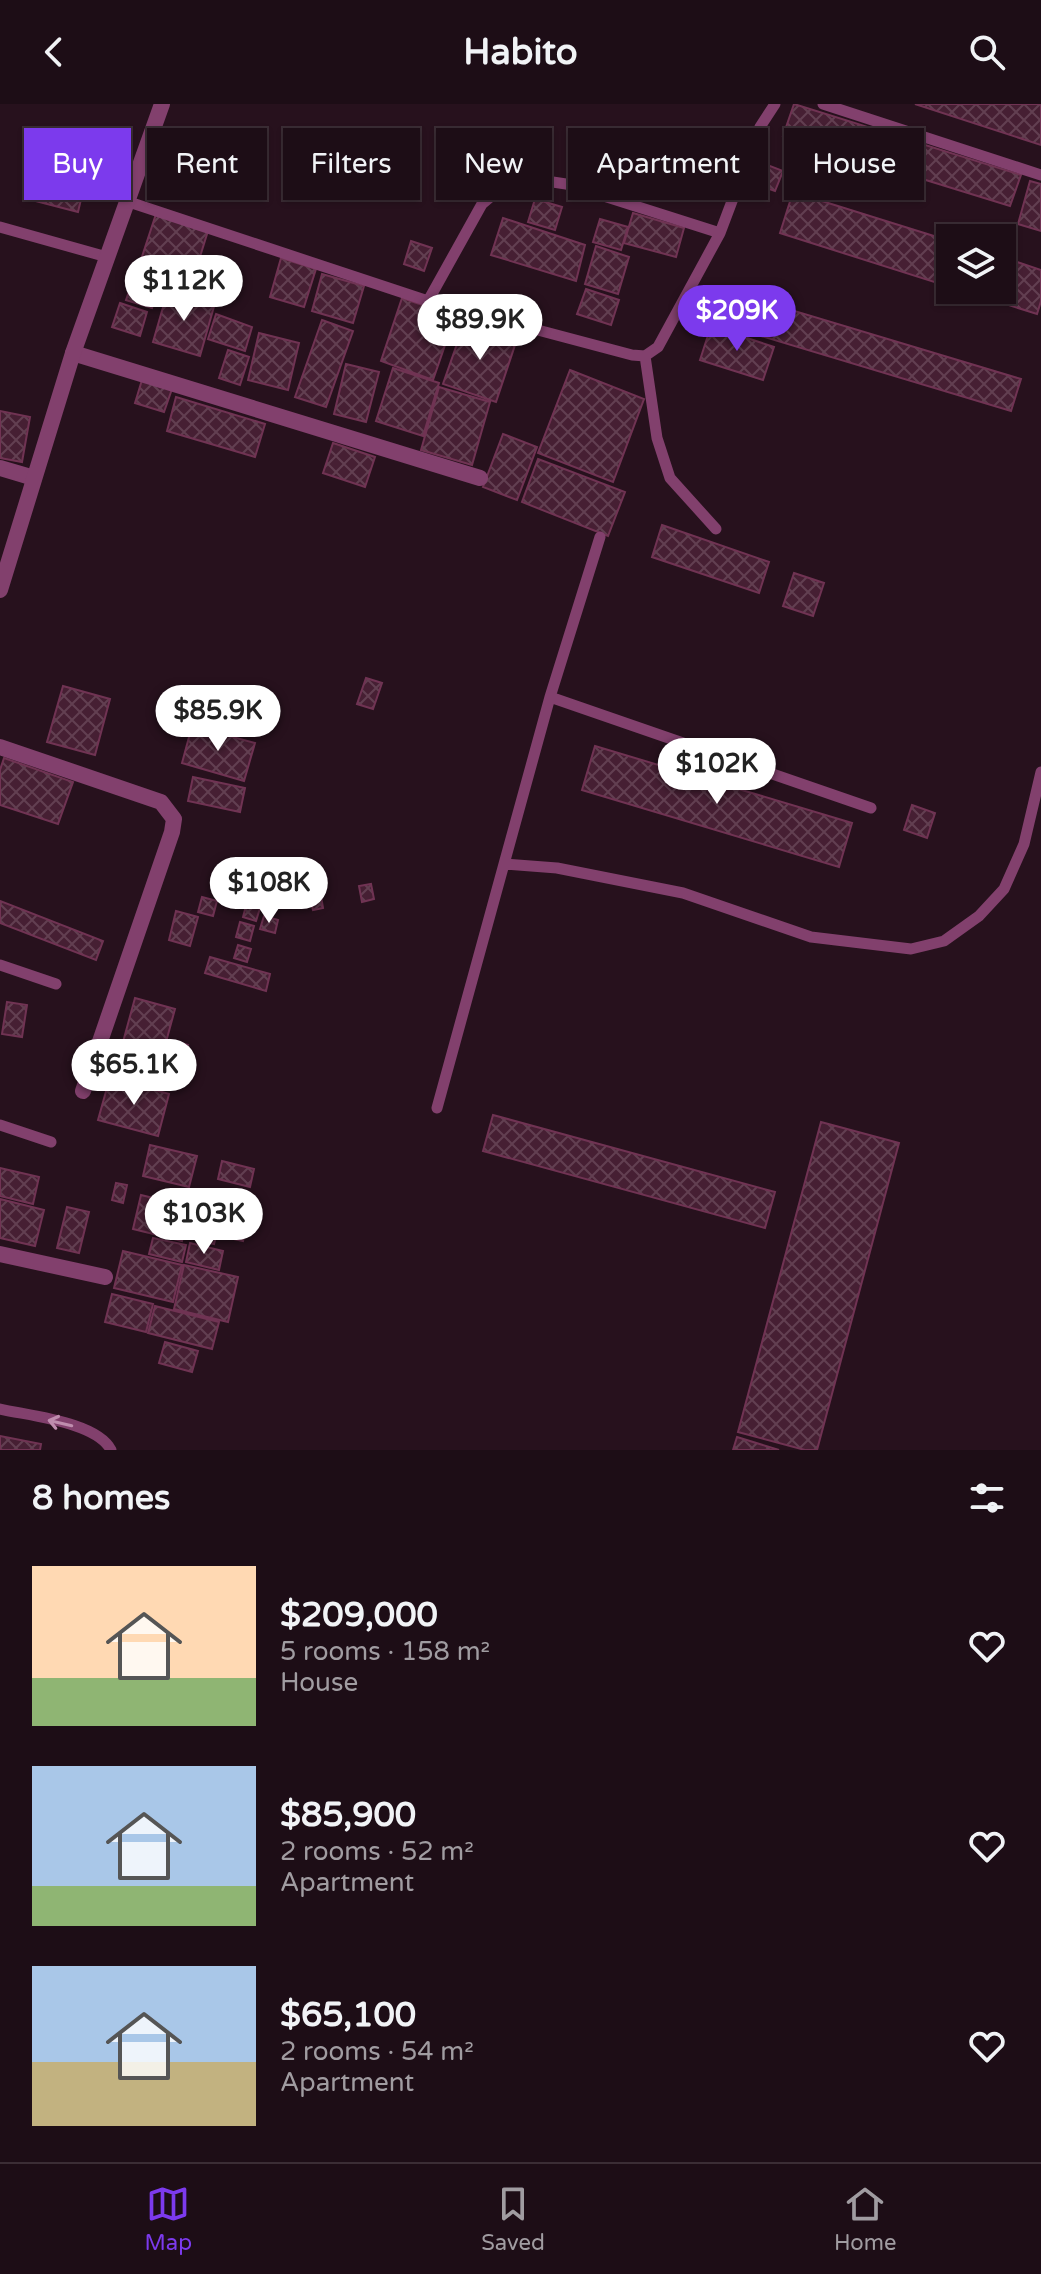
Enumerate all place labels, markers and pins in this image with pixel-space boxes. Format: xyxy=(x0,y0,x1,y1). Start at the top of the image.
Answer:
pin: $112K xyxy=(128,255,240,323)
pin: $209K xyxy=(681,285,793,353)
pin: $89.9K xyxy=(415,294,545,362)
pin: $85.9K xyxy=(153,685,283,753)
pin: $102K xyxy=(661,738,773,806)
pin: $108K xyxy=(213,857,325,925)
pin: $65.1K xyxy=(69,1039,199,1107)
pin: $103K xyxy=(148,1188,260,1256)

